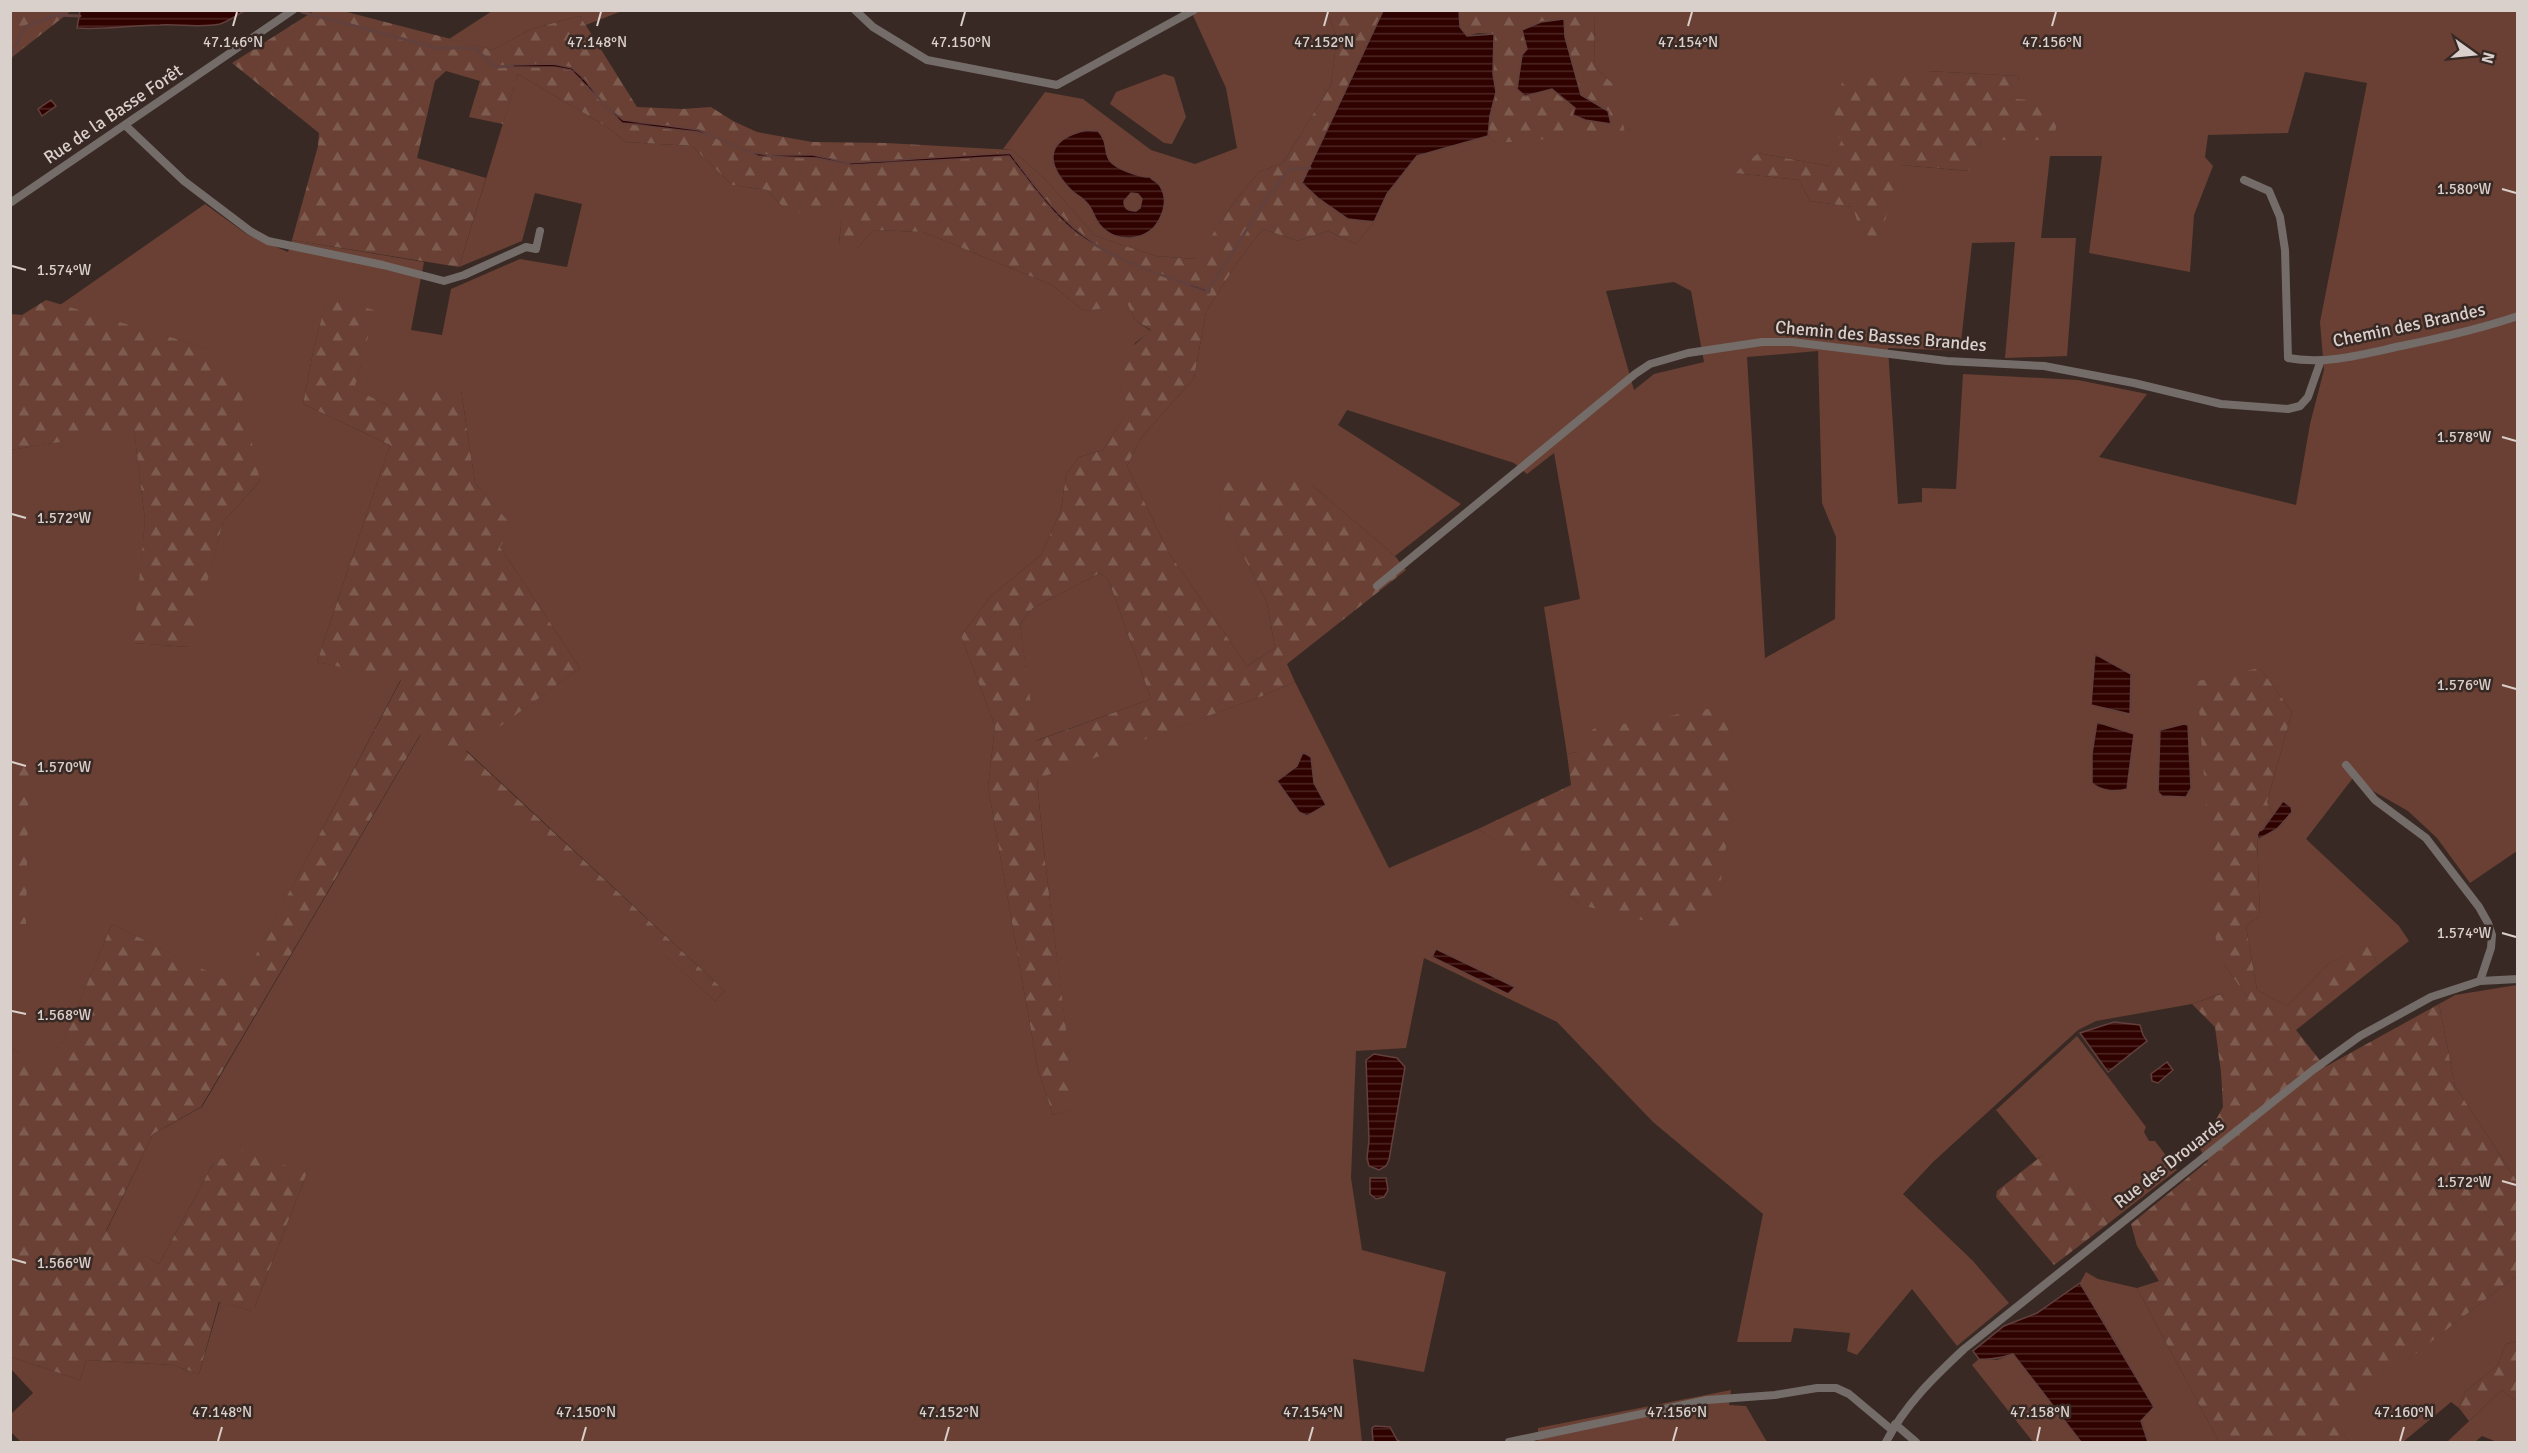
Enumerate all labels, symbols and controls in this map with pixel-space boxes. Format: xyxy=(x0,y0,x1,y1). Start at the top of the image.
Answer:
north arrow xyxy=(2444,24,2504,84)
text: 47.146°N xyxy=(203,33,263,51)
text: 47.148°N xyxy=(567,33,627,51)
text: 47.150°N xyxy=(931,33,991,51)
text: 47.152°N xyxy=(1294,33,1354,51)
text: 47.154°N xyxy=(1658,33,1718,51)
text: 47.156°N xyxy=(2022,33,2082,51)
text: N xyxy=(2476,50,2499,66)
street label: Rue de la Basse Forêt xyxy=(39,59,187,169)
text: 1.580°W xyxy=(2437,180,2492,198)
text: 1.574°W xyxy=(37,261,92,279)
street label: Chemin des Brandes xyxy=(2331,298,2487,352)
street label: Chemin des Basses Brandes xyxy=(1774,316,1988,356)
text: 1.578°W xyxy=(2437,428,2492,446)
text: 1.572°W xyxy=(37,509,92,527)
text: 1.576°W xyxy=(2437,676,2492,694)
text: 1.570°W xyxy=(37,758,92,776)
text: 1.574°W xyxy=(2437,924,2492,942)
text: 1.568°W xyxy=(37,1006,92,1024)
street label: Rue des Drouards xyxy=(2110,1113,2229,1213)
text: 1.572°W xyxy=(2437,1173,2492,1191)
text: 1.566°W xyxy=(37,1254,92,1272)
text: 47.148°N xyxy=(192,1403,252,1421)
text: 47.150°N xyxy=(556,1403,616,1421)
text: 47.152°N xyxy=(919,1403,979,1421)
text: 47.154°N xyxy=(1283,1403,1343,1421)
text: 47.156°N xyxy=(1647,1403,1707,1421)
text: 47.158°N xyxy=(2010,1403,2070,1421)
text: 47.160°N xyxy=(2374,1403,2434,1421)

